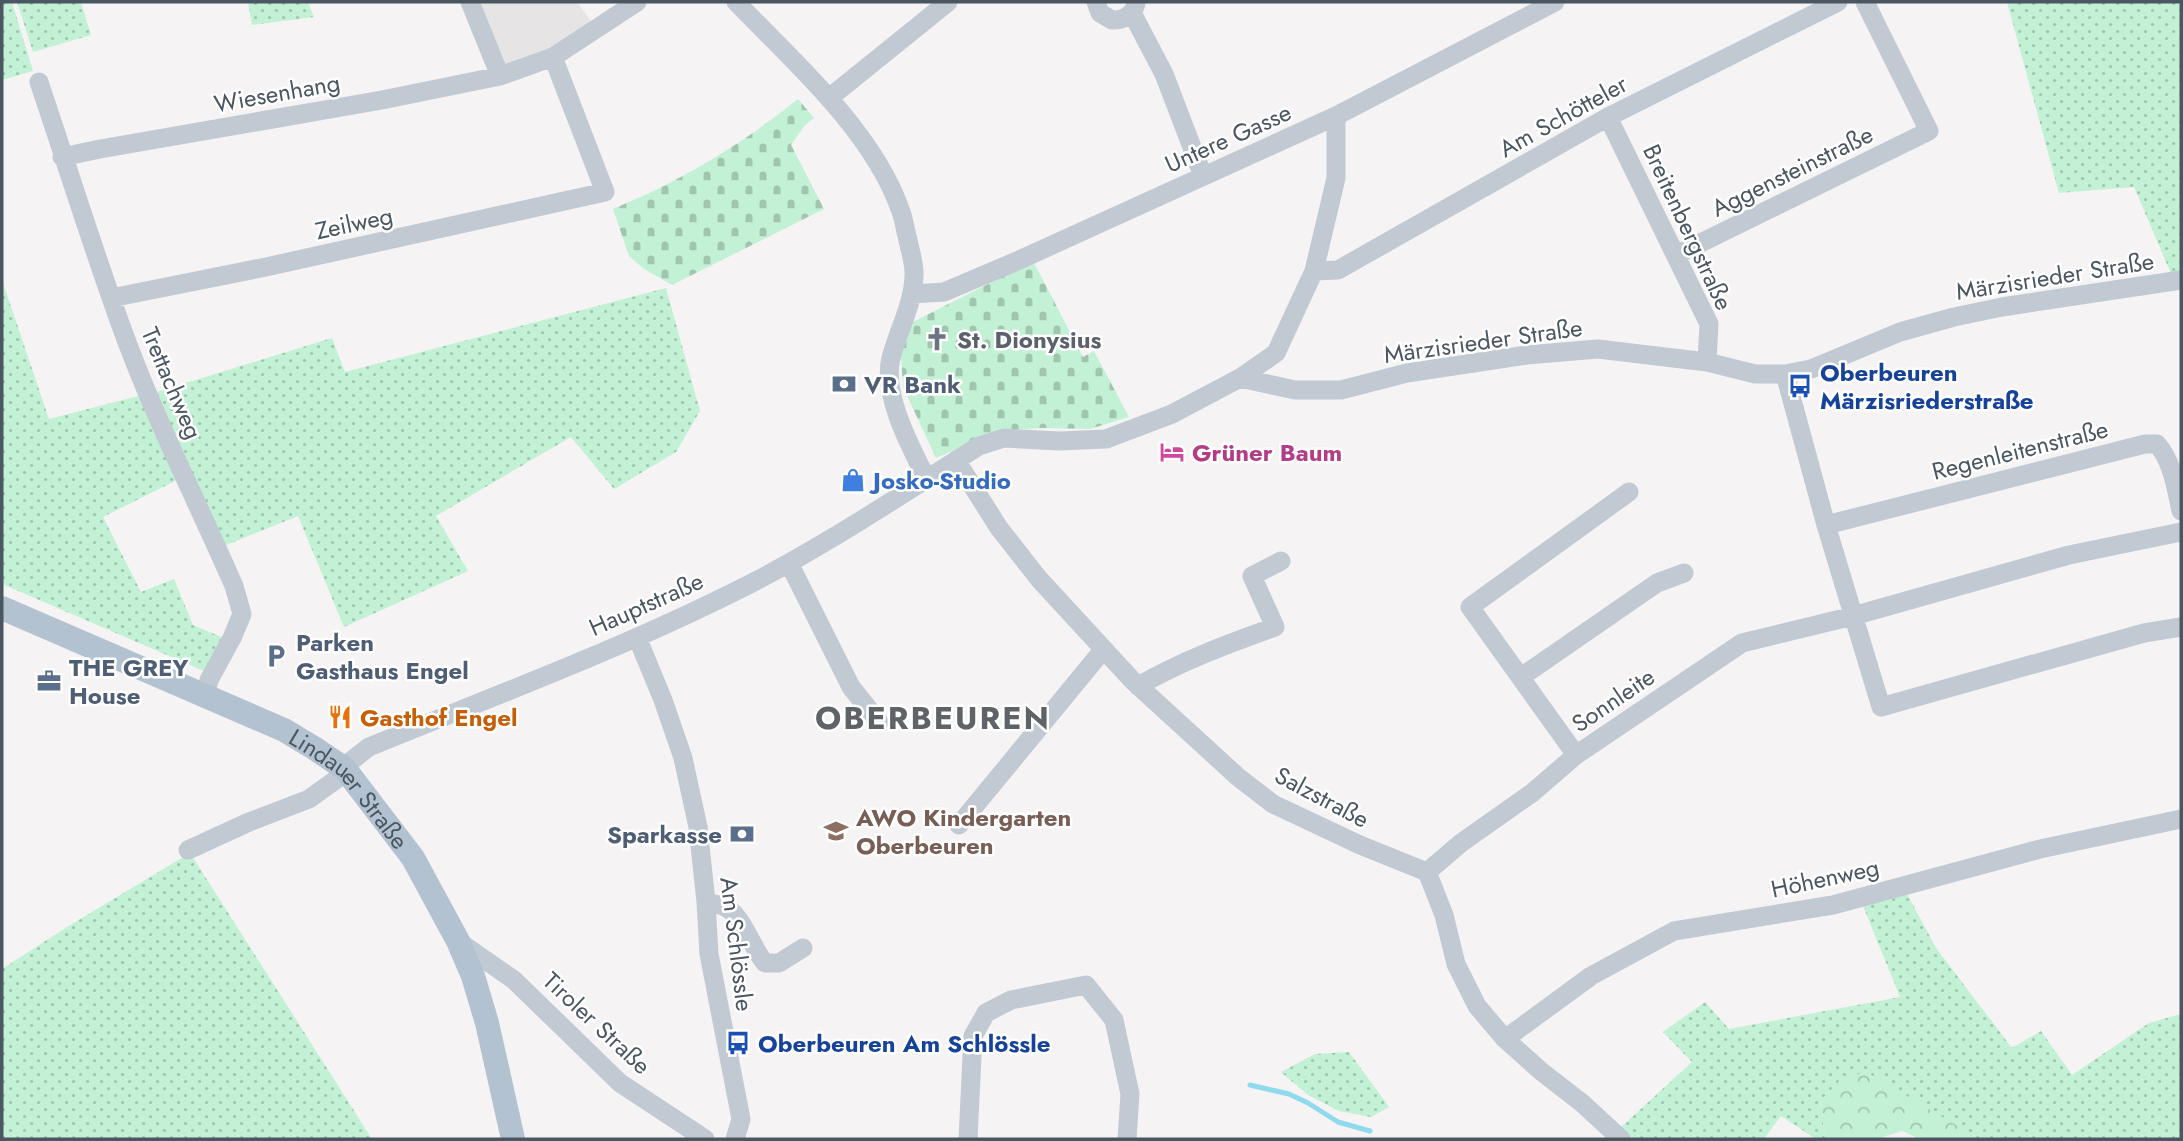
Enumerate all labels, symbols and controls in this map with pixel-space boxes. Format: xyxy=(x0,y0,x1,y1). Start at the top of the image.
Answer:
street label: Wiesenhang xyxy=(211,65,343,121)
street label: Am Schötteler xyxy=(1492,66,1634,166)
street label: Untere Gasse xyxy=(1159,95,1297,181)
street label: Aggensteinstraße xyxy=(1705,117,1879,225)
street label: Breitenbergstraße xyxy=(1634,138,1742,316)
street label: Zeilweg xyxy=(312,198,396,248)
street label: Märzisrieder Straße xyxy=(1954,243,2156,309)
street label: Märzisrieder Straße xyxy=(1382,310,1584,372)
street label: Trettachweg xyxy=(133,322,211,444)
place label: St. Dionysius xyxy=(957,322,1101,357)
church icon: St. Dionysius xyxy=(923,325,951,353)
place label: Oberbeuren Märzisriederstraße xyxy=(1820,355,2033,418)
place label: VR Bank xyxy=(863,367,961,402)
bank icon: VR Bank xyxy=(830,370,858,398)
bus stop icon: Oberbeuren Märzisriederstraße xyxy=(1786,372,1814,400)
street label: Regenleitenstraße xyxy=(1928,411,2112,489)
place label: Grüner Baum xyxy=(1192,435,1342,470)
hotel icon: Grüner Baum xyxy=(1158,438,1186,466)
place label: Josko-Studio xyxy=(869,463,1011,498)
shop icon: Josko-Studio xyxy=(839,466,867,494)
street label: Hauptstraße xyxy=(583,563,709,645)
place label: Parken Gasthaus Engel xyxy=(296,625,469,688)
parking icon: Parken Gasthaus Engel xyxy=(262,642,290,670)
place label: THE GREY House xyxy=(69,650,189,713)
street label: Sonnleite xyxy=(1564,659,1662,741)
office icon: THE GREY House xyxy=(35,667,63,695)
district label: OBERBEUREN xyxy=(815,695,1051,741)
place label: Gasthof Engel xyxy=(360,700,517,735)
restaurant icon: Gasthof Engel xyxy=(326,703,354,731)
street label: Lindauer Straße xyxy=(283,719,417,856)
street label: Salzstraße xyxy=(1269,758,1375,836)
place label: AWO Kindergarten Oberbeuren xyxy=(855,800,1071,863)
place label: Sparkasse xyxy=(607,817,722,852)
school or university icon: AWO Kindergarten Oberbeuren xyxy=(822,817,850,845)
bank icon: Sparkasse xyxy=(728,820,756,848)
street label: Höhenweg xyxy=(1768,849,1882,907)
street label: Am Schlössle xyxy=(711,875,763,1013)
street label: Tiroler Straße xyxy=(535,964,659,1082)
place label: Oberbeuren Am Schlössle xyxy=(758,1026,1051,1061)
bus stop icon: Oberbeuren Am Schlössle xyxy=(724,1029,752,1057)

